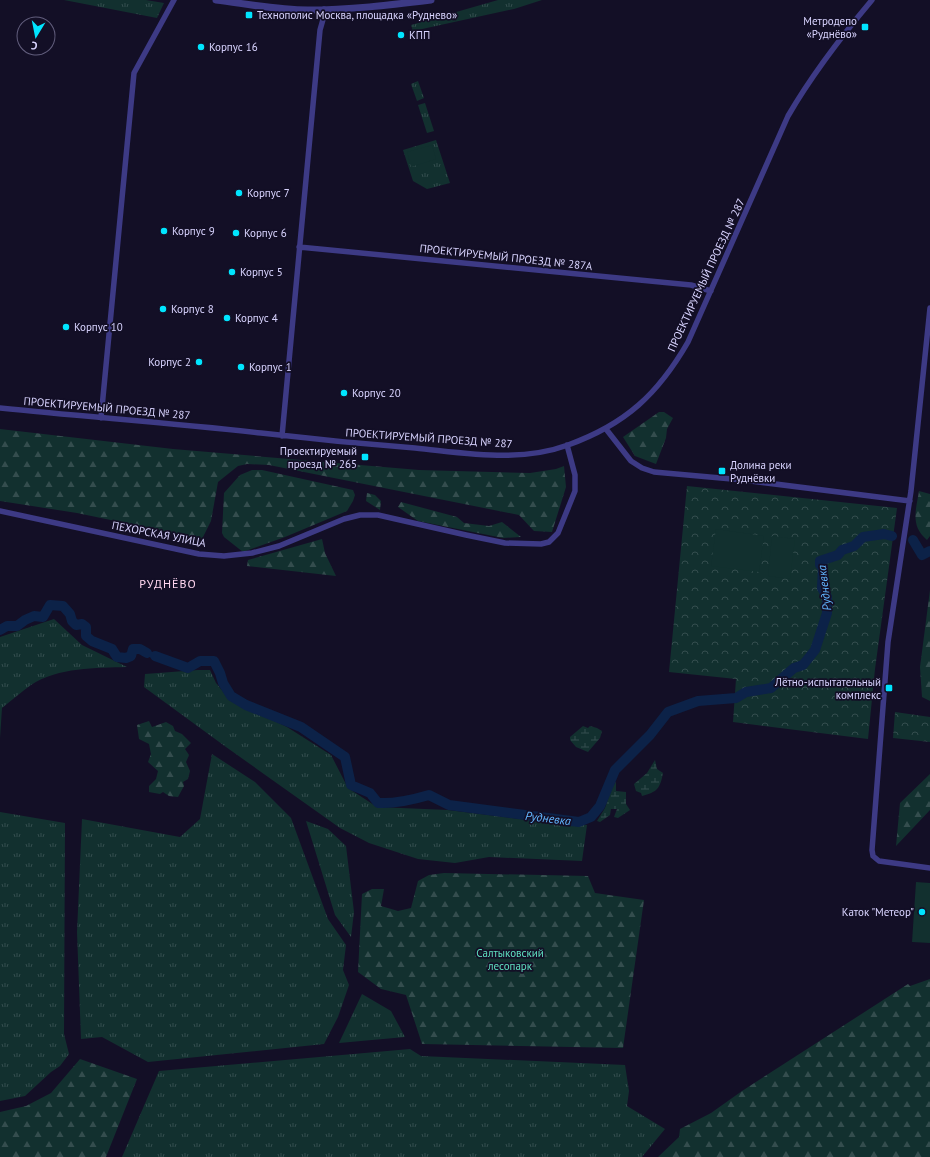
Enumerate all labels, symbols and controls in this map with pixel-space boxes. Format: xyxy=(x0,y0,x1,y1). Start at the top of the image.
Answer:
place label: Технополис Москва, площадка «Руднево» xyxy=(257,8,457,22)
marker: Технополис Москва, площадка «Руднево» xyxy=(244,10,254,20)
place label: Метродепо «Руднёво» xyxy=(803,14,857,41)
north arrow xyxy=(16,16,56,56)
marker: Метродепо «Руднёво» xyxy=(860,22,870,32)
place label: КПП xyxy=(409,28,430,42)
marker: КПП xyxy=(396,30,406,40)
text: С xyxy=(30,38,39,53)
place label: Корпус 16 xyxy=(209,40,258,54)
marker: Корпус 16 xyxy=(196,42,206,52)
place label: Корпус 7 xyxy=(247,186,290,200)
marker: Корпус 7 xyxy=(234,188,244,198)
street label: ПРОЕКТИРУЕМЫЙ ПРОЕЗД № 287 xyxy=(664,196,748,354)
place label: Корпус 9 xyxy=(172,224,215,238)
marker: Корпус 9 xyxy=(159,226,169,236)
place label: Корпус 6 xyxy=(244,226,287,240)
marker: Корпус 6 xyxy=(231,228,241,238)
street label: ПРОЕКТИРУЕМЫЙ ПРОЕЗД № 287А xyxy=(419,241,594,273)
place label: Корпус 5 xyxy=(240,265,283,279)
marker: Корпус 5 xyxy=(227,267,237,277)
place label: Корпус 8 xyxy=(171,302,214,316)
marker: Корпус 8 xyxy=(158,304,168,314)
place label: Корпус 4 xyxy=(235,311,278,325)
marker: Корпус 4 xyxy=(222,313,232,323)
place label: Корпус 10 xyxy=(74,320,123,334)
marker: Корпус 10 xyxy=(61,322,71,332)
place label: Корпус 2 xyxy=(148,355,191,369)
marker: Корпус 2 xyxy=(194,357,204,367)
place label: Корпус 1 xyxy=(249,360,292,374)
marker: Корпус 1 xyxy=(236,362,246,372)
place label: Корпус 20 xyxy=(352,386,401,400)
marker: Корпус 20 xyxy=(339,388,349,398)
street label: ПРОЕКТИРУЕМЫЙ ПРОЕЗД № 287 xyxy=(23,394,191,422)
street label: ПРОЕКТИРУЕМЫЙ ПРОЕЗД № 287 xyxy=(345,425,513,451)
place label: Проектируемый проезд № 265 xyxy=(280,444,357,471)
marker: Проектируемый проезд № 265 xyxy=(360,452,370,462)
place label: Долина реки Руднёвки xyxy=(730,458,792,485)
marker: Долина реки Руднёвки xyxy=(717,466,727,476)
street label: ПЕХОРСКАЯ УЛИЦА xyxy=(111,518,208,550)
water label: Рудневка xyxy=(814,564,834,612)
district label: РУДНЁВО xyxy=(139,576,197,591)
place label: Лётно-испытательный комплекс xyxy=(774,675,881,702)
marker: Лётно-испытательный комплекс xyxy=(884,683,894,693)
water label: Рудневка xyxy=(524,808,572,828)
place label: Каток "Метеор" xyxy=(842,905,914,919)
marker: Каток "Метеор" xyxy=(917,907,927,917)
park label: Салтыковский лесопарк xyxy=(476,946,544,973)

